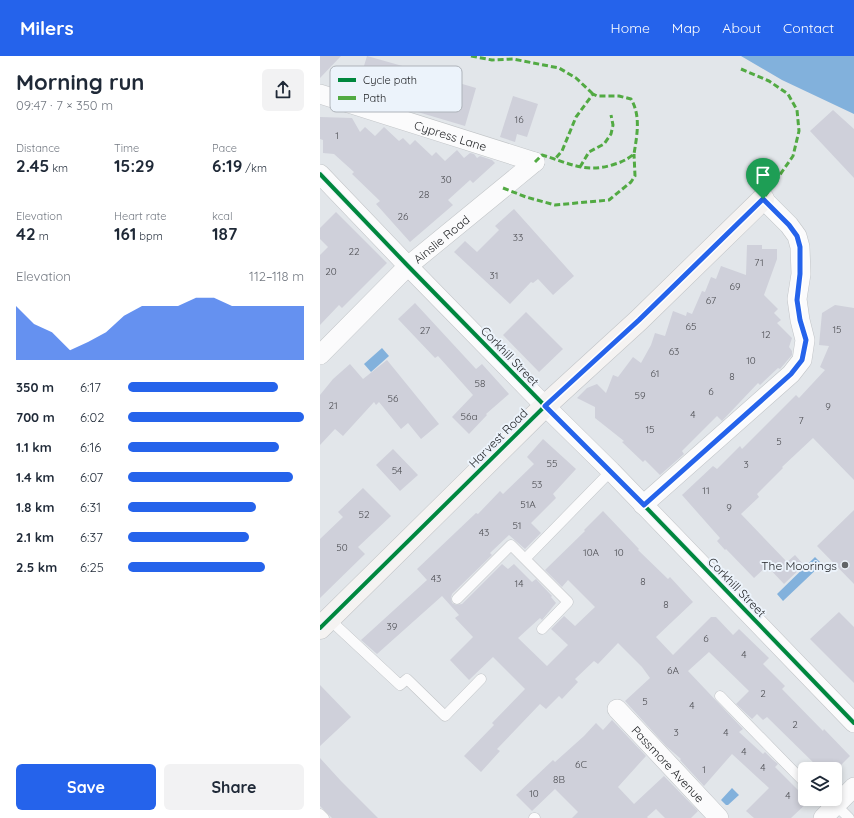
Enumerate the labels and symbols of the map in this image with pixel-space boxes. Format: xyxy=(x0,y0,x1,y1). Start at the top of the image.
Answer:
legend xyxy=(330,66,462,112)
text: Cycle path xyxy=(363,73,417,87)
text: Path xyxy=(363,91,386,105)
house number: 16 xyxy=(514,113,524,126)
street label: Cypress Lane xyxy=(413,117,489,154)
house number: 1 xyxy=(335,129,339,142)
pin xyxy=(746,158,780,199)
house number: 30 xyxy=(440,173,452,186)
house number: 28 xyxy=(419,188,429,201)
house number: 26 xyxy=(398,210,409,223)
street label: Ainslie Road xyxy=(410,211,472,266)
house number: 33 xyxy=(513,231,523,244)
house number: 22 xyxy=(348,245,360,258)
house number: 71 xyxy=(754,256,764,269)
house number: 20 xyxy=(325,265,337,278)
house number: 31 xyxy=(490,269,498,282)
house number: 69 xyxy=(730,280,741,293)
house number: 67 xyxy=(706,294,716,307)
house number: 65 xyxy=(686,320,696,333)
street label: Corkhill Street xyxy=(478,323,542,389)
house number: 15 xyxy=(832,323,842,336)
house number: 27 xyxy=(420,324,430,337)
house number: 12 xyxy=(761,328,771,341)
house number: 63 xyxy=(669,345,679,358)
house number: 10 xyxy=(746,354,756,367)
house number: 61 xyxy=(650,367,660,380)
house number: 8 xyxy=(729,370,735,383)
house number: 58 xyxy=(475,377,485,390)
house number: 6 xyxy=(708,385,714,398)
house number: 59 xyxy=(634,389,646,402)
house number: 56 xyxy=(388,392,399,405)
house number: 21 xyxy=(328,399,338,412)
house number: 9 xyxy=(825,400,831,413)
street label: Harvest Road xyxy=(465,405,531,471)
house number: 4 xyxy=(690,408,696,421)
house number: 56a xyxy=(461,410,477,423)
house number: 7 xyxy=(798,414,804,427)
house number: 15 xyxy=(645,423,655,436)
house number: 5 xyxy=(776,435,782,448)
house number: 55 xyxy=(547,457,557,470)
house number: 3 xyxy=(743,458,749,471)
house number: 54 xyxy=(392,464,402,477)
house number: 53 xyxy=(532,478,542,491)
house number: 11 xyxy=(702,484,710,497)
house number: 51A xyxy=(520,498,536,511)
house number: 9 xyxy=(726,501,732,514)
house number: 52 xyxy=(359,508,370,521)
house number: 51 xyxy=(512,519,522,532)
house number: 43 xyxy=(479,526,489,539)
house number: 50 xyxy=(336,541,348,554)
house number: 10A xyxy=(583,546,600,559)
house number: 10 xyxy=(614,546,624,559)
street label: Corkhill Street xyxy=(705,554,769,620)
place label: The Moorings xyxy=(761,558,837,573)
marker: The Moorings xyxy=(840,560,850,570)
house number: 43 xyxy=(431,572,441,585)
house number: 8 xyxy=(640,575,646,588)
house number: 14 xyxy=(515,577,523,590)
house number: 8 xyxy=(663,598,669,611)
house number: 39 xyxy=(387,620,398,633)
house number: 6 xyxy=(703,632,709,645)
house number: 4 xyxy=(741,648,747,661)
house number: 6A xyxy=(667,664,679,677)
house number: 2 xyxy=(760,687,766,700)
house number: 5 xyxy=(642,695,648,708)
house number: 4 xyxy=(689,699,695,712)
house number: 2 xyxy=(792,718,798,731)
street label: Passmore Avenue xyxy=(629,722,708,805)
house number: 3 xyxy=(673,726,679,739)
house number: 4 xyxy=(723,726,729,739)
house number: 4 xyxy=(741,745,747,758)
house number: 6C xyxy=(575,758,587,771)
house number: 4 xyxy=(760,761,766,774)
house number: 1 xyxy=(702,763,706,776)
house number: 8B xyxy=(553,773,565,786)
house number: 10 xyxy=(529,787,539,800)
house number: 4 xyxy=(785,789,791,802)

